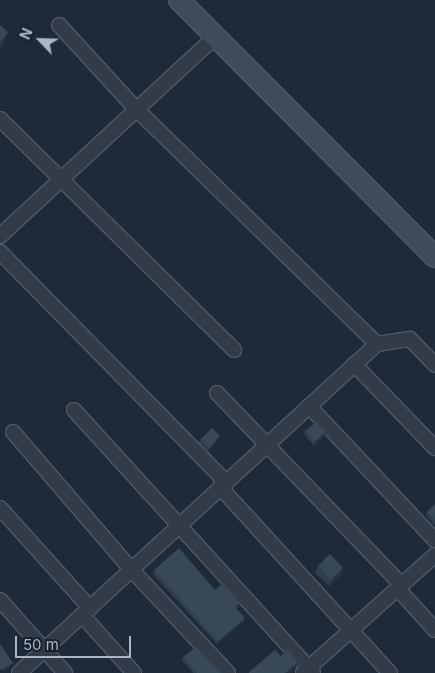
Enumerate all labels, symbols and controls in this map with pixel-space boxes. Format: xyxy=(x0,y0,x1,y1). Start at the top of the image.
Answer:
north arrow xyxy=(15,15,65,65)
text: N xyxy=(16,25,36,42)
scale bar xyxy=(18,626,134,658)
text: 50 m xyxy=(23,635,59,654)

